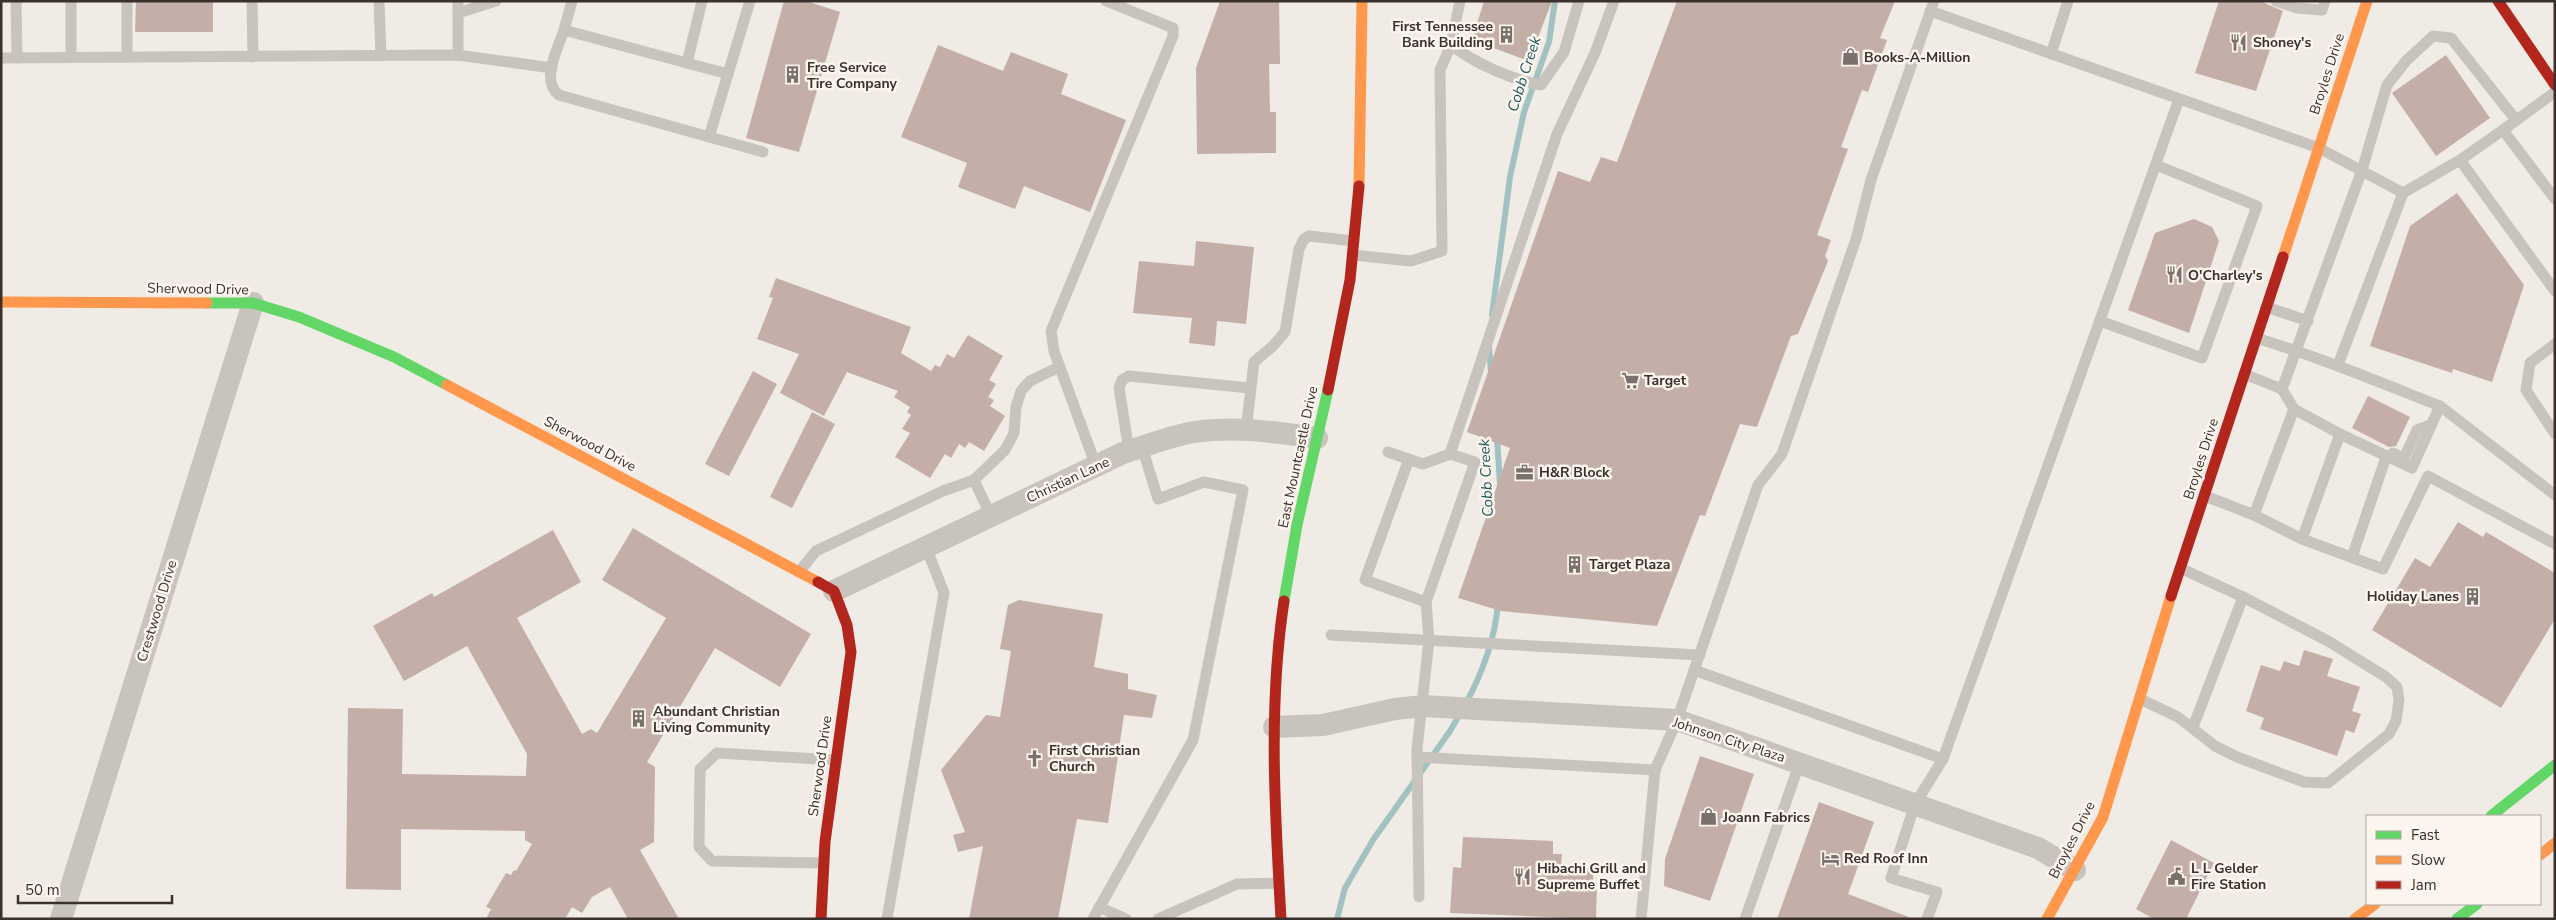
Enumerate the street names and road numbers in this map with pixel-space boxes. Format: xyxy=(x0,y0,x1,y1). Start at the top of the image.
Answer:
street label: Broyles Drive xyxy=(2305,31,2349,117)
street label: Sherwood Drive xyxy=(147,279,249,299)
street label: East Mountcastle Drive xyxy=(1274,384,1322,530)
street label: Sherwood Drive xyxy=(541,412,639,476)
street label: Broyles Drive xyxy=(2179,416,2223,502)
street label: Christian Lane xyxy=(1023,452,1113,508)
street label: Crestwood Drive xyxy=(132,558,182,664)
street label: Johnson City Plaza xyxy=(1669,713,1788,767)
street label: Sherwood Drive xyxy=(804,714,836,818)
street label: Broyles Drive xyxy=(2044,798,2100,882)

